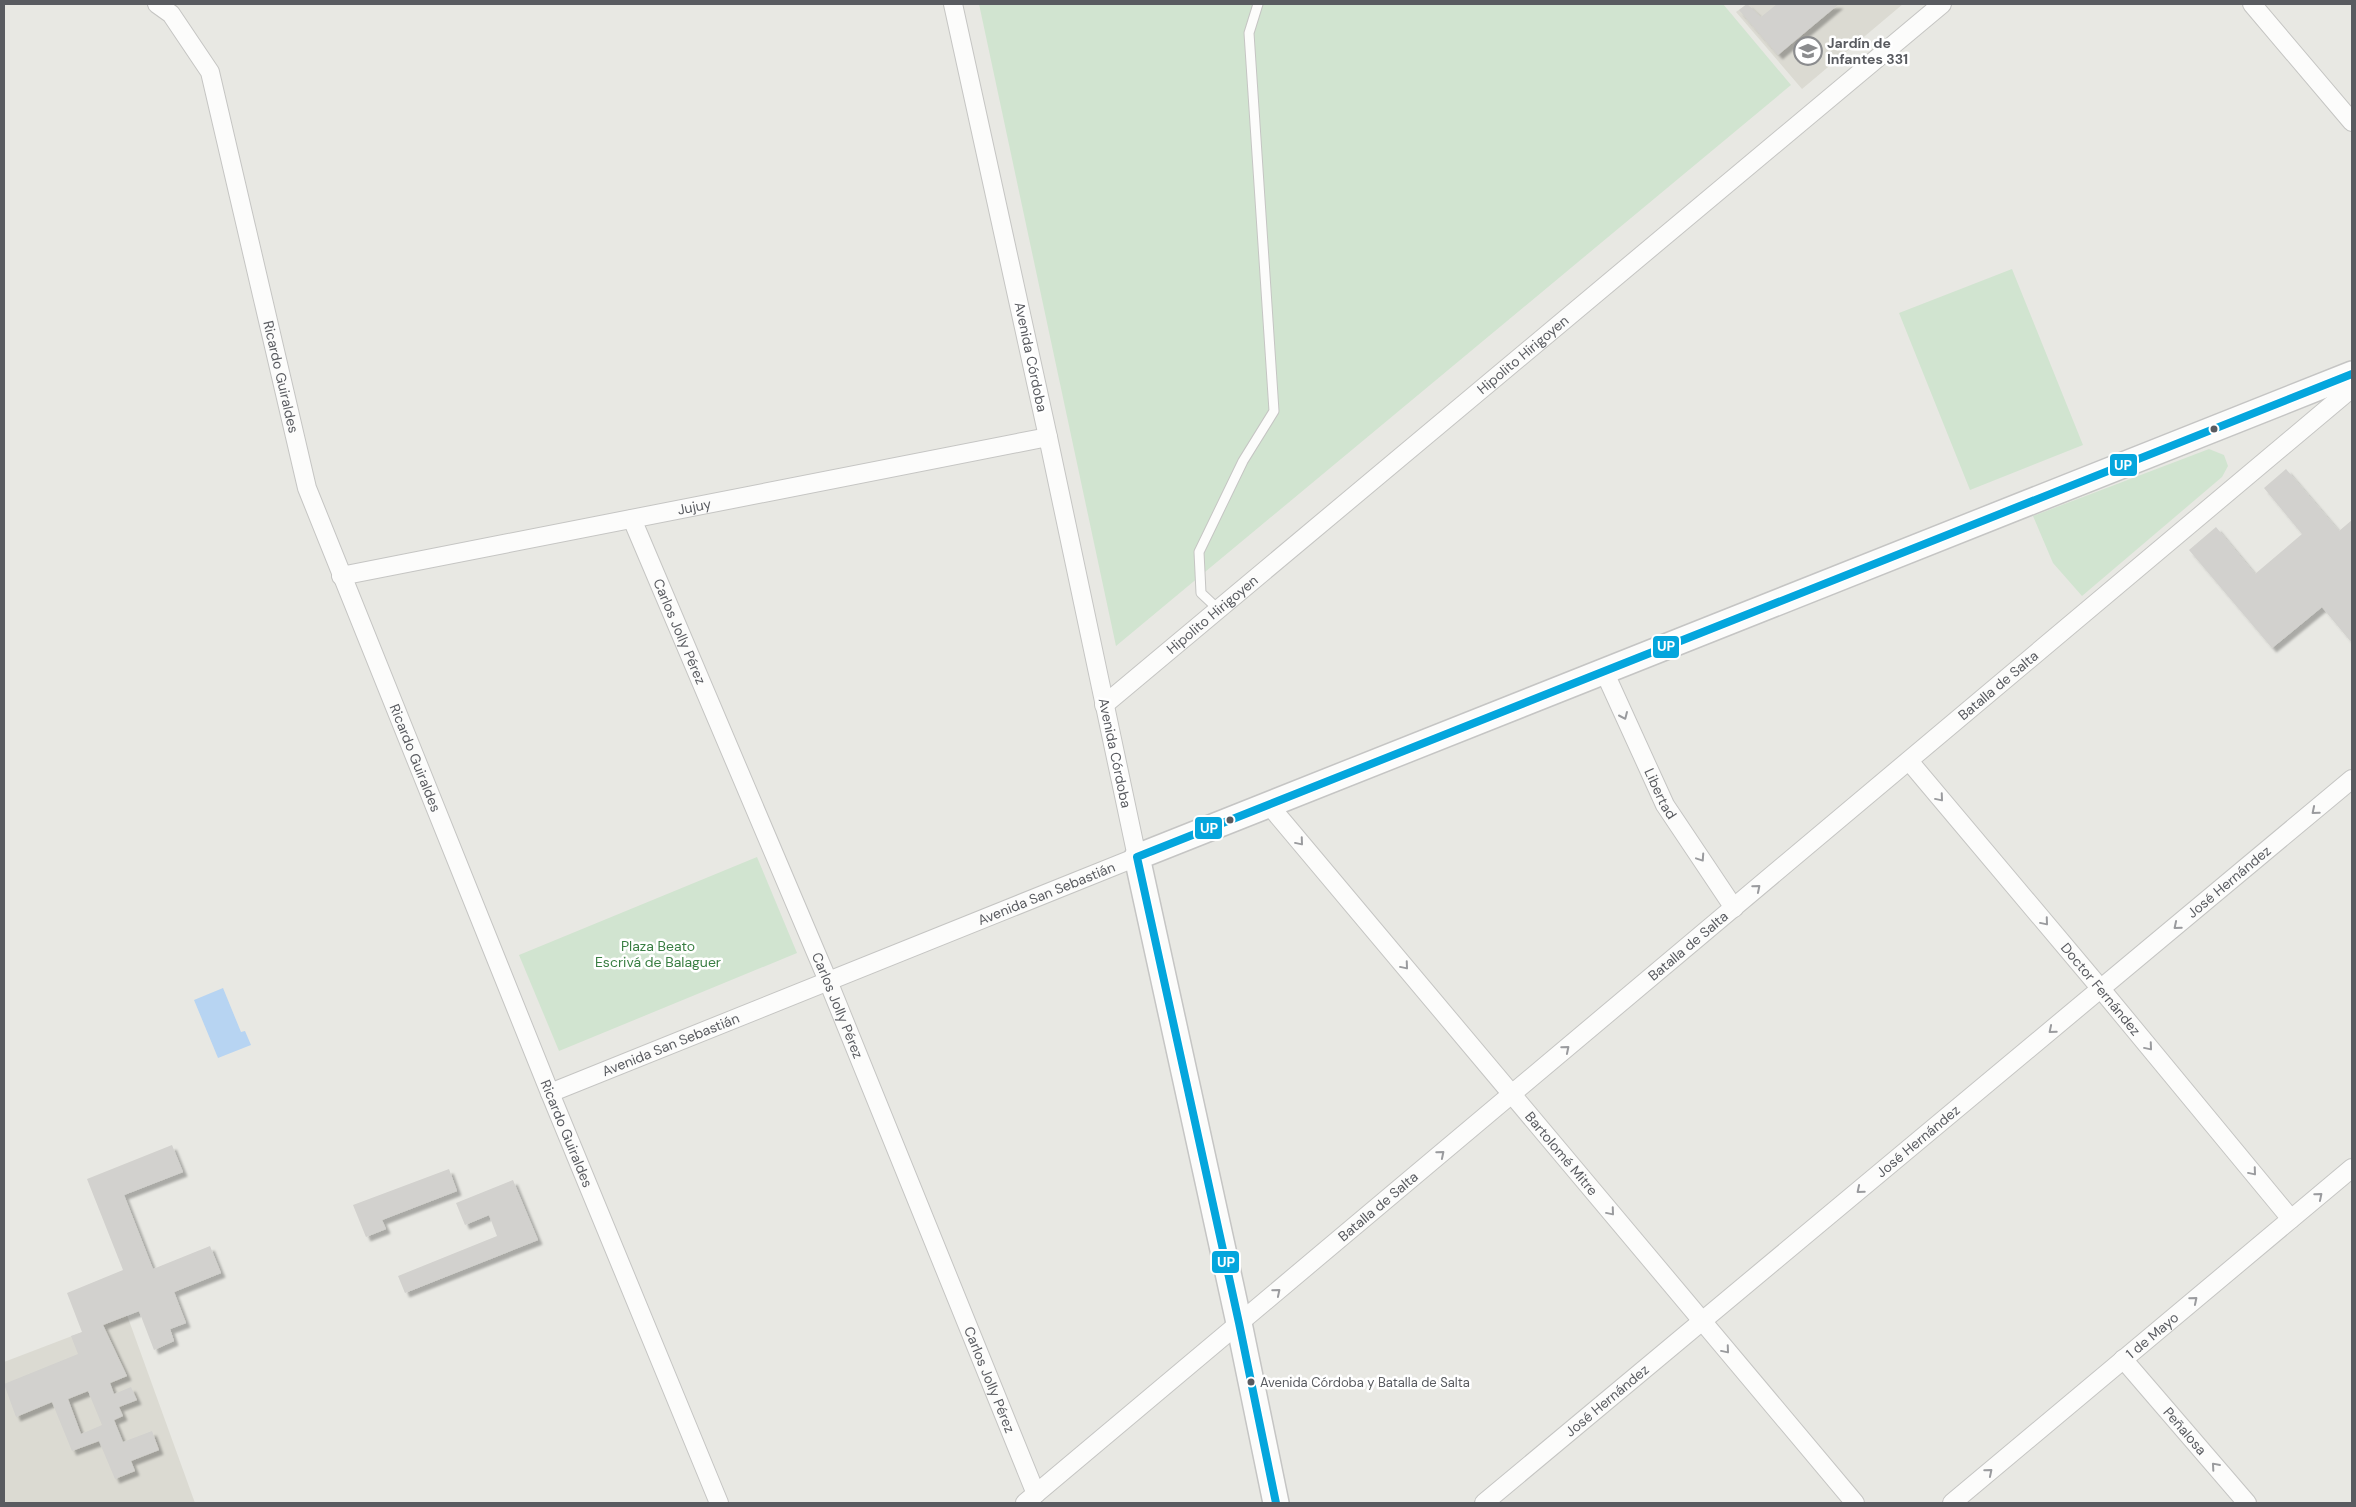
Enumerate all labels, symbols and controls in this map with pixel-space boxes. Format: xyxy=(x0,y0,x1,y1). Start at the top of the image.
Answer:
place label: Jardín de Infantes 331 xyxy=(1827,34,1908,68)
school or university icon: Jardín de Infantes 331 xyxy=(1793,36,1823,66)
street label: Avenida Córdoba xyxy=(1011,300,1051,414)
street label: Hipolito Hirigoyen xyxy=(1473,311,1572,398)
street label: Ricardo Guiraldes xyxy=(259,319,303,435)
unlabelled marker xyxy=(2209,424,2219,434)
line badge: UP xyxy=(2109,453,2138,477)
text: UP xyxy=(2114,456,2132,474)
street label: Jujuy xyxy=(676,494,713,519)
street label: Hipolito Hirigoyen xyxy=(1163,571,1262,658)
street label: Carlos Jolly Pérez xyxy=(649,576,710,687)
line badge: UP xyxy=(1652,635,1680,659)
text: UP xyxy=(1657,637,1675,655)
street label: Batalla de Salta xyxy=(1954,647,2042,724)
street label: Avenida Córdoba xyxy=(1095,696,1135,810)
street label: Ricardo Guiraldes xyxy=(386,701,445,814)
one-way arrow xyxy=(1618,711,1629,720)
street label: Libertad xyxy=(1640,765,1681,823)
one-way arrow xyxy=(1934,792,1943,801)
one-way arrow xyxy=(2312,805,2321,813)
unlabelled marker xyxy=(1225,815,1235,825)
line badge: UP xyxy=(1194,816,1223,840)
text: UP xyxy=(1200,819,1218,837)
one-way arrow xyxy=(1295,836,1303,845)
street label: José Hernández xyxy=(2183,842,2274,922)
one-way arrow xyxy=(1695,853,1704,862)
street label: Avenida San Sebastián xyxy=(975,858,1118,929)
one-way arrow xyxy=(1751,886,1760,894)
street label: Batalla de Salta xyxy=(1644,907,1732,985)
one-way arrow xyxy=(2039,917,2048,926)
one-way arrow xyxy=(2173,920,2182,929)
park label: Plaza Beato Escrivá de Balaguer xyxy=(595,937,721,971)
street label: Doctor Fernández xyxy=(2057,939,2145,1039)
street label: Carlos Jolly Pérez xyxy=(808,949,867,1061)
one-way arrow xyxy=(1399,961,1408,970)
street label: Avenida San Sebastián xyxy=(599,1009,742,1080)
one-way arrow xyxy=(2048,1024,2057,1033)
one-way arrow xyxy=(2144,1041,2152,1050)
one-way arrow xyxy=(1560,1047,1569,1055)
street label: Ricardo Guiraldes xyxy=(537,1077,597,1190)
street label: José Hernández xyxy=(1872,1101,1963,1181)
street label: Bartolomé Mitre xyxy=(1521,1108,1602,1199)
one-way arrow xyxy=(1436,1150,1445,1159)
one-way arrow xyxy=(2247,1167,2256,1176)
street label: Batalla de Salta xyxy=(1334,1168,1422,1245)
one-way arrow xyxy=(1856,1184,1865,1193)
one-way arrow xyxy=(2313,1193,2322,1202)
one-way arrow xyxy=(1605,1206,1614,1215)
line badge: UP xyxy=(1211,1250,1240,1274)
text: UP xyxy=(1217,1253,1235,1271)
one-way arrow xyxy=(1271,1289,1280,1298)
one-way arrow xyxy=(2188,1297,2197,1306)
street label: 1 de Mayo xyxy=(2122,1308,2182,1363)
street label: Carlos Jolly Pérez xyxy=(960,1324,1019,1435)
one-way arrow xyxy=(1721,1344,1730,1353)
street label: José Hernández xyxy=(1561,1360,1652,1441)
place label: Avenida Córdoba y Batalla de Salta xyxy=(1260,1374,1470,1391)
marker: Avenida Córdoba y Batalla de Salta xyxy=(1246,1377,1256,1387)
street label: Peñalosa xyxy=(2159,1403,2211,1459)
one-way arrow xyxy=(2212,1463,2221,1472)
one-way arrow xyxy=(1983,1469,1992,1478)

